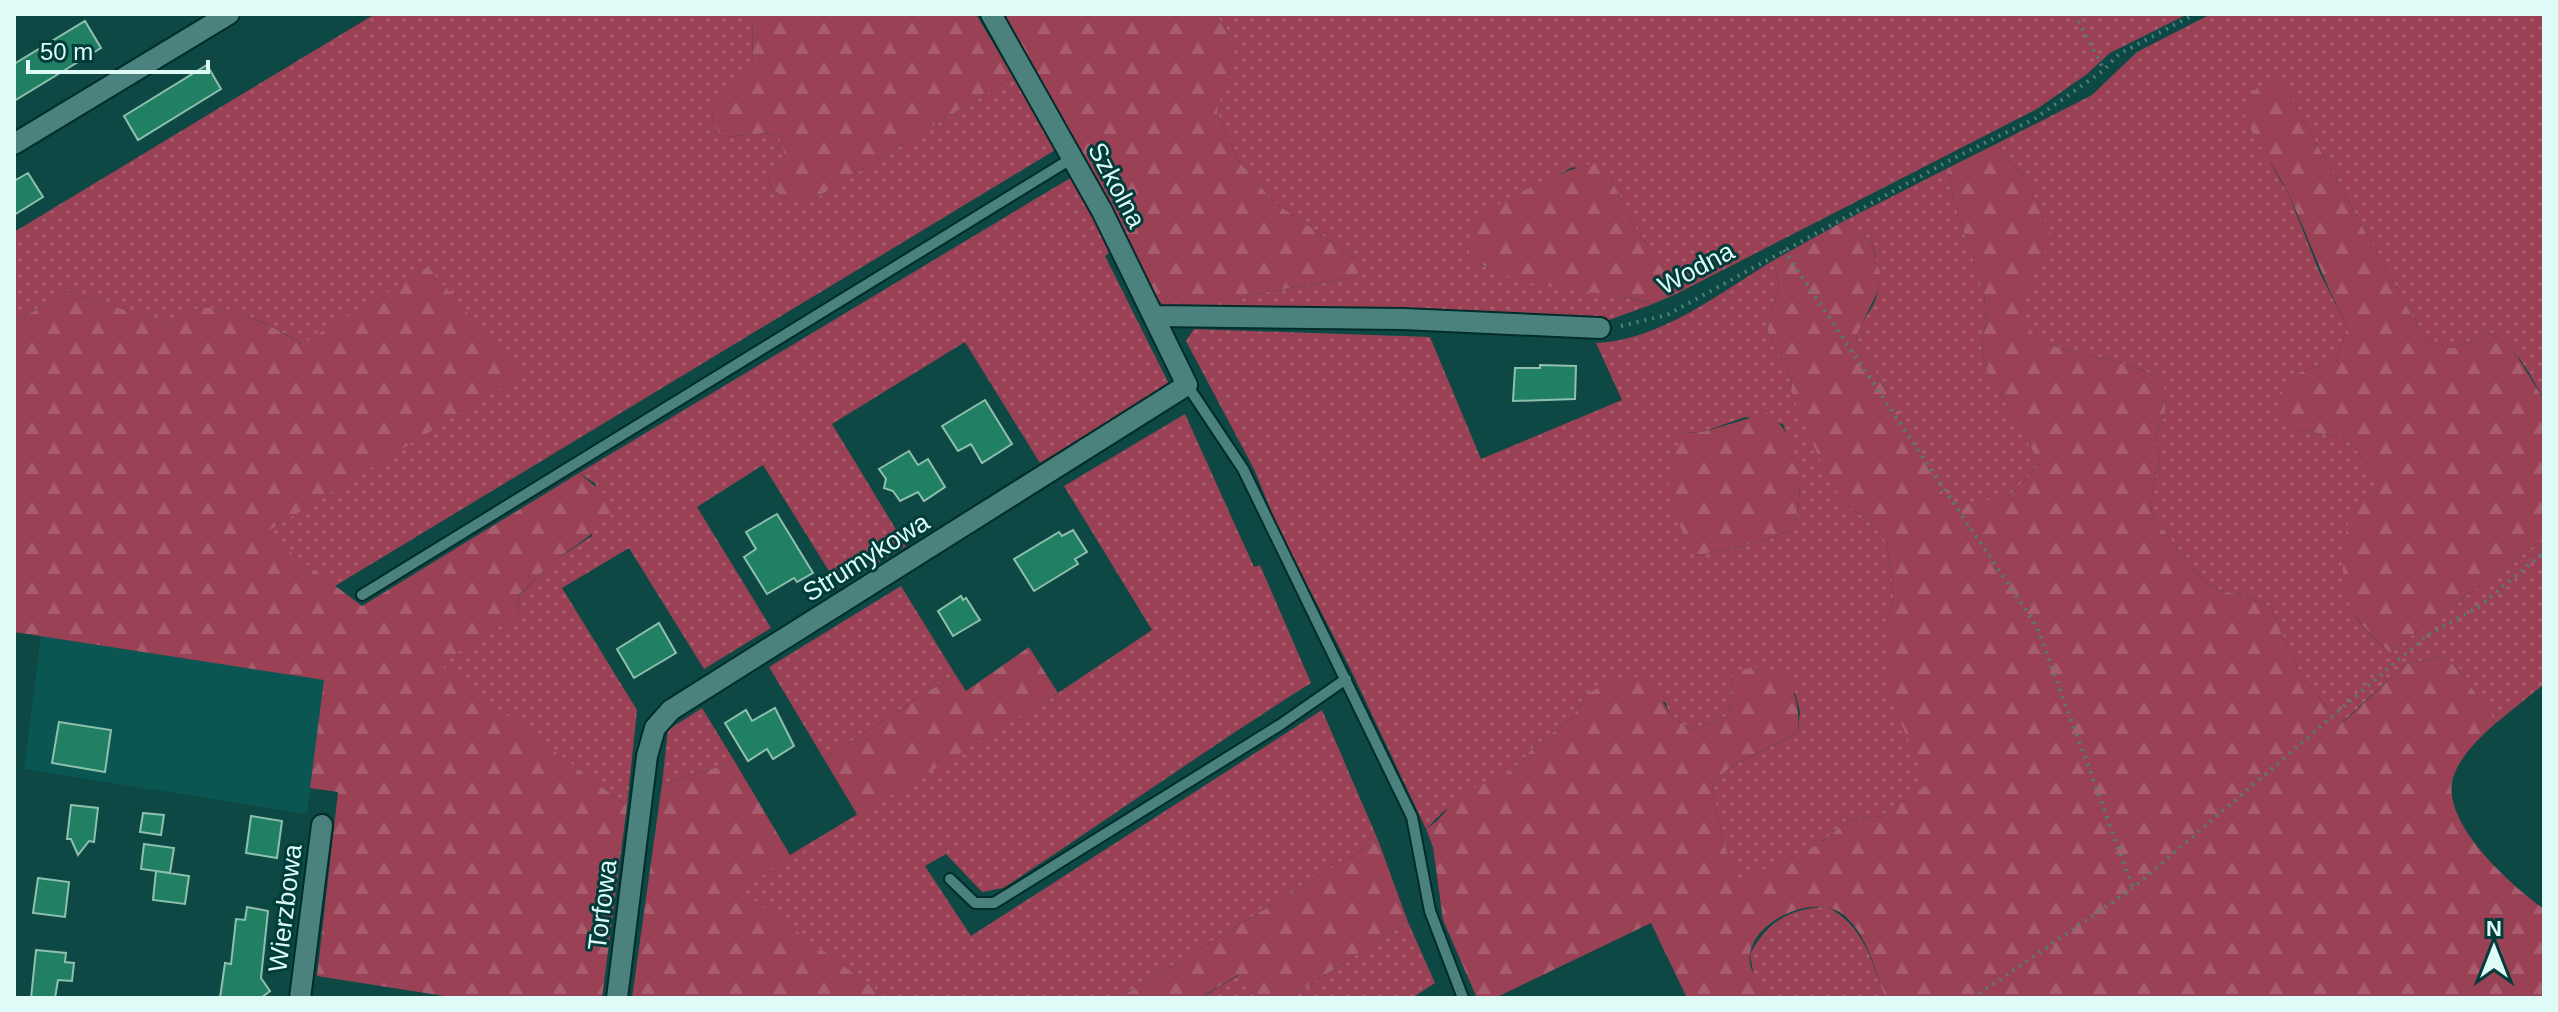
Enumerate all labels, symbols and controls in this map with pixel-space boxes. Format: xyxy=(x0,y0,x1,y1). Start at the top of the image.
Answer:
scale bar xyxy=(28,24,208,74)
text: 50 m xyxy=(40,38,93,65)
street label: Szkolna xyxy=(1082,137,1152,233)
street label: Wodna xyxy=(1653,235,1740,300)
street label: Strumykowa xyxy=(797,506,935,608)
street label: Wierzbowa xyxy=(262,842,308,974)
street label: Torfowa xyxy=(582,857,623,952)
north arrow xyxy=(2454,908,2534,988)
text: N xyxy=(2486,916,2502,941)

